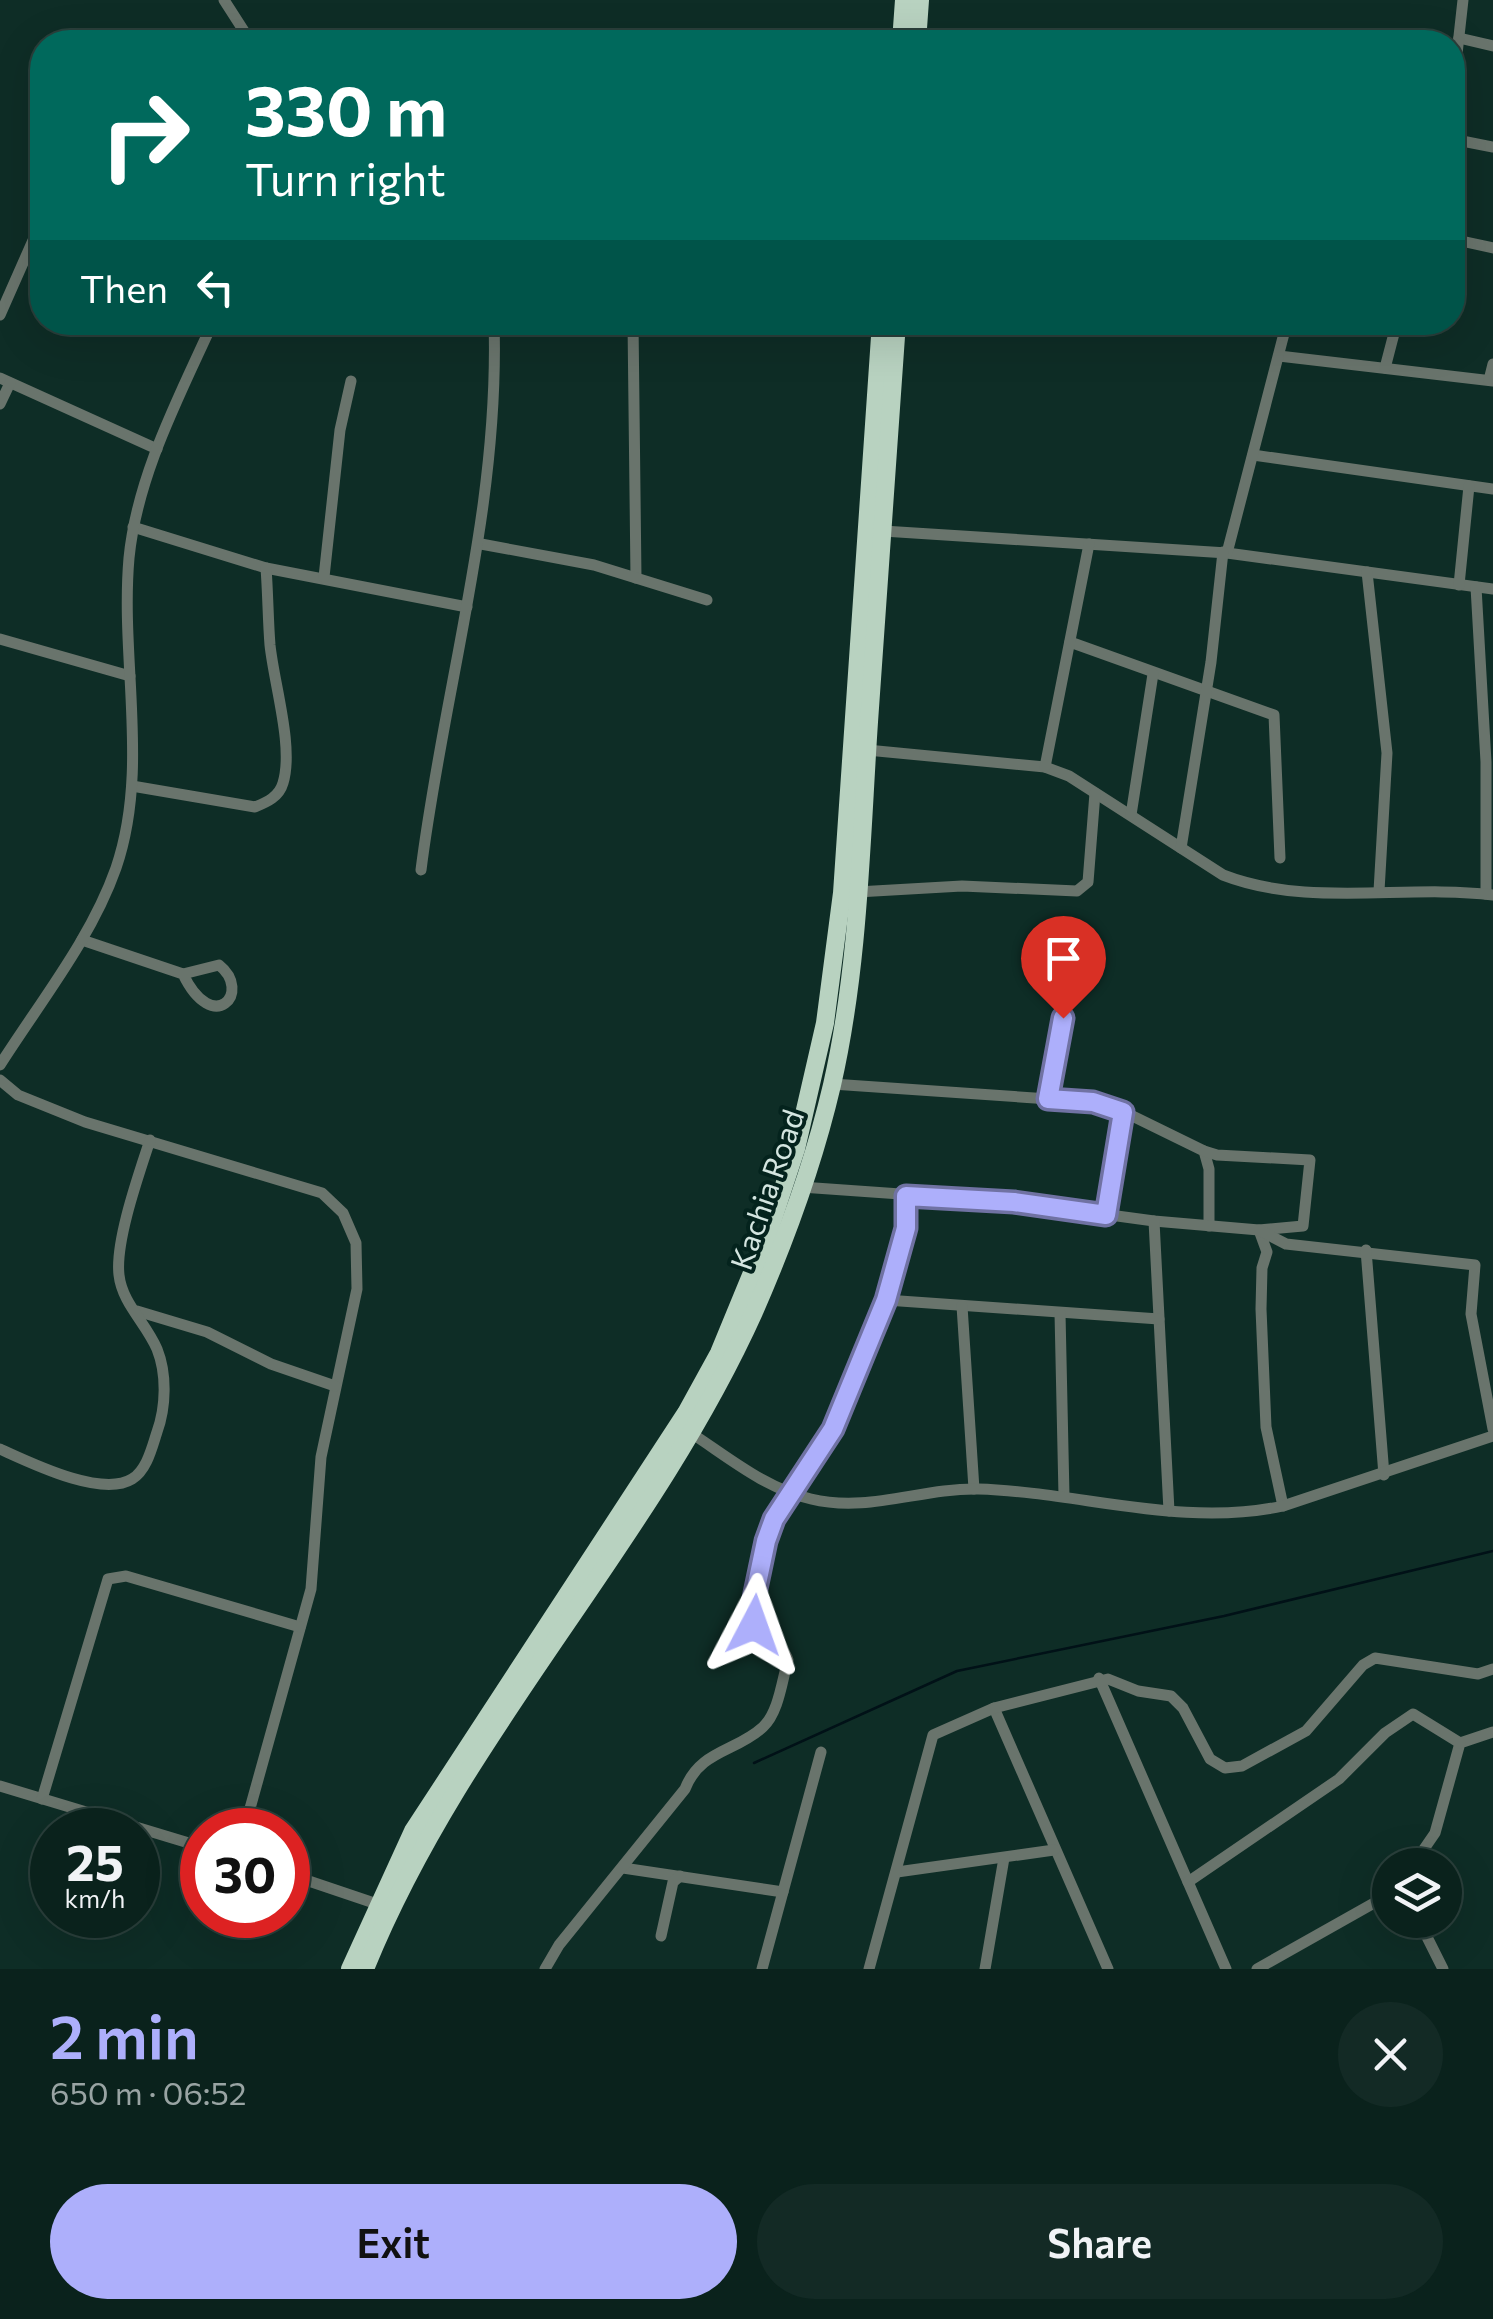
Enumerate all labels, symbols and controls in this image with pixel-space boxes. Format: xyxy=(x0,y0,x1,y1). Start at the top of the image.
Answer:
text: 330 m xyxy=(245,65,447,150)
icon: right xyxy=(80,70,210,200)
text: Turn right xyxy=(245,150,446,205)
icon: left xyxy=(188,260,243,315)
text: Then xyxy=(80,264,168,311)
pin xyxy=(1021,916,1106,1019)
icon: arrive xyxy=(1036,931,1091,986)
street label: Kachia Road xyxy=(721,1104,810,1274)
position arrow xyxy=(702,1573,806,1677)
speed limit sign: 30 xyxy=(180,1808,310,1938)
text: 25 xyxy=(66,1830,124,1891)
map controls xyxy=(1372,1848,1462,1938)
button: layers xyxy=(1372,1848,1462,1938)
text: km/h xyxy=(65,1883,125,1913)
text: 2 min xyxy=(50,1998,199,2071)
button: close xyxy=(1338,2002,1443,2107)
text: 650 m · 06:52 xyxy=(50,2072,247,2112)
button: Exit xyxy=(50,2184,737,2299)
button: Share xyxy=(757,2184,1443,2299)

